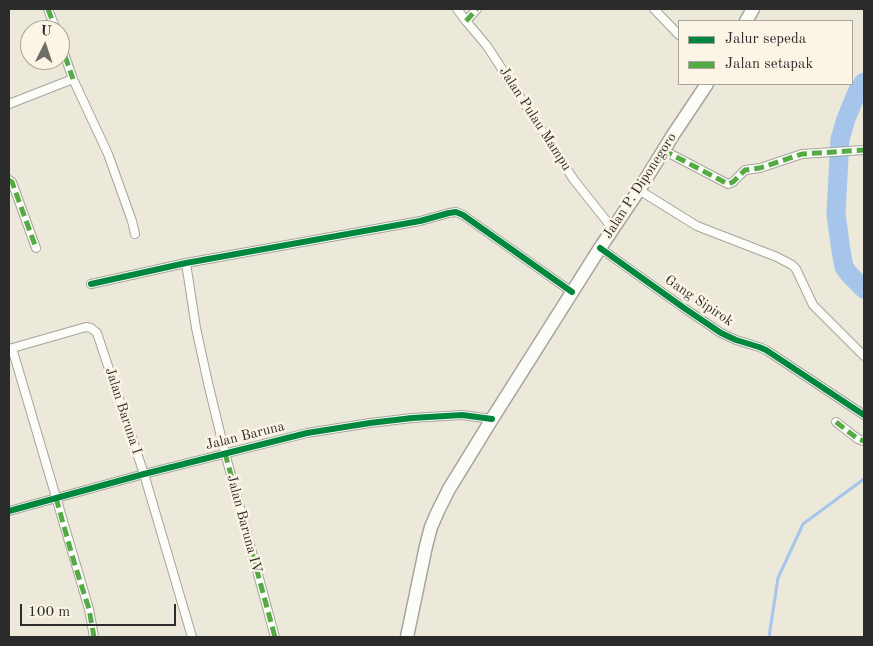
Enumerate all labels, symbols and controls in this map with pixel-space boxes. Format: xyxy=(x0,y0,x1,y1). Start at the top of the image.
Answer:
north arrow xyxy=(20,20,70,70)
legend xyxy=(678,20,853,85)
text: U xyxy=(40,24,52,38)
text: Jalur sepeda xyxy=(725,32,806,47)
text: Jalan setapak xyxy=(725,57,813,72)
street label: Jalan Pulau Mampu xyxy=(495,64,575,174)
street label: Jalan P. Diponegoro xyxy=(600,130,680,242)
street label: Gang Sipirok xyxy=(661,272,737,330)
street label: Jalan Baruna I xyxy=(101,365,145,457)
street label: Jalan Baruna xyxy=(204,418,286,454)
street label: Jalan Baruna IV xyxy=(223,473,265,575)
scale bar xyxy=(22,594,179,626)
text: 100 m xyxy=(28,605,70,620)

